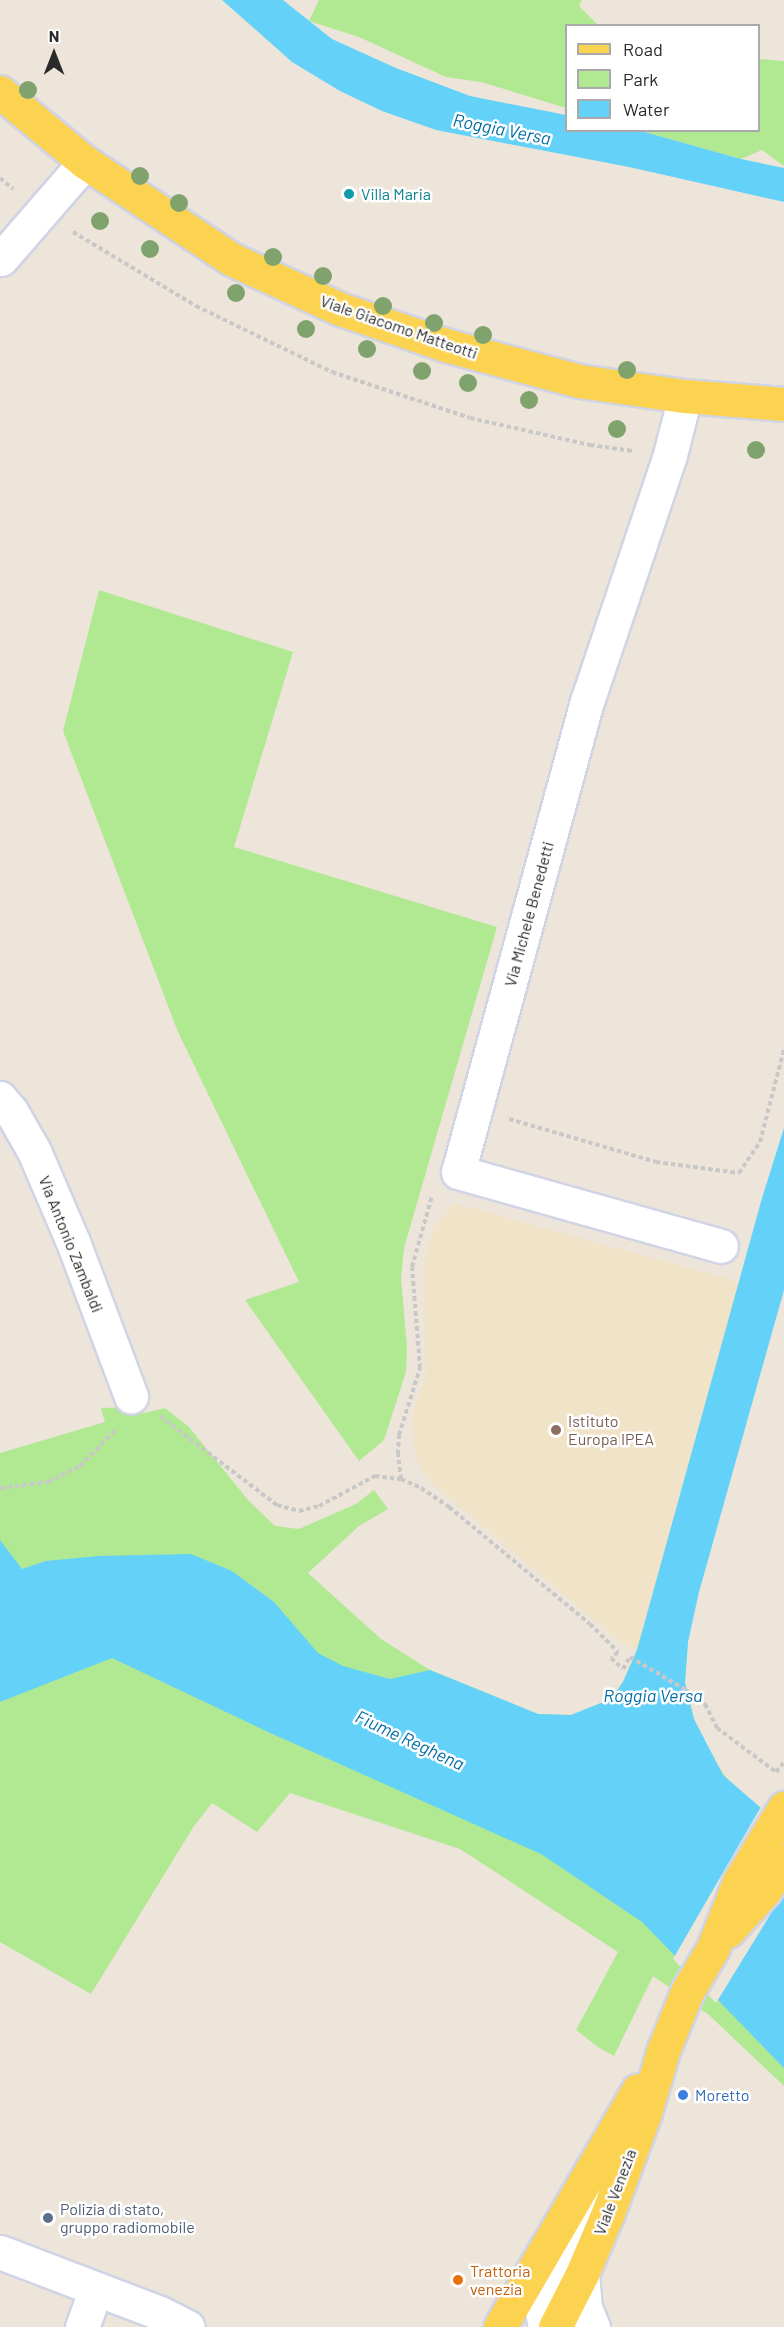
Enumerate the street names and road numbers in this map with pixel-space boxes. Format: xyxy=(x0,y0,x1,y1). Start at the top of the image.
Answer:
street label: Viale Giacomo Matteotti xyxy=(318,291,480,363)
street label: Via Michele Benedetti xyxy=(500,839,558,989)
street label: Via Antonio Zambaldi xyxy=(35,1173,107,1315)
street label: Viale Venezia xyxy=(590,2146,640,2238)

